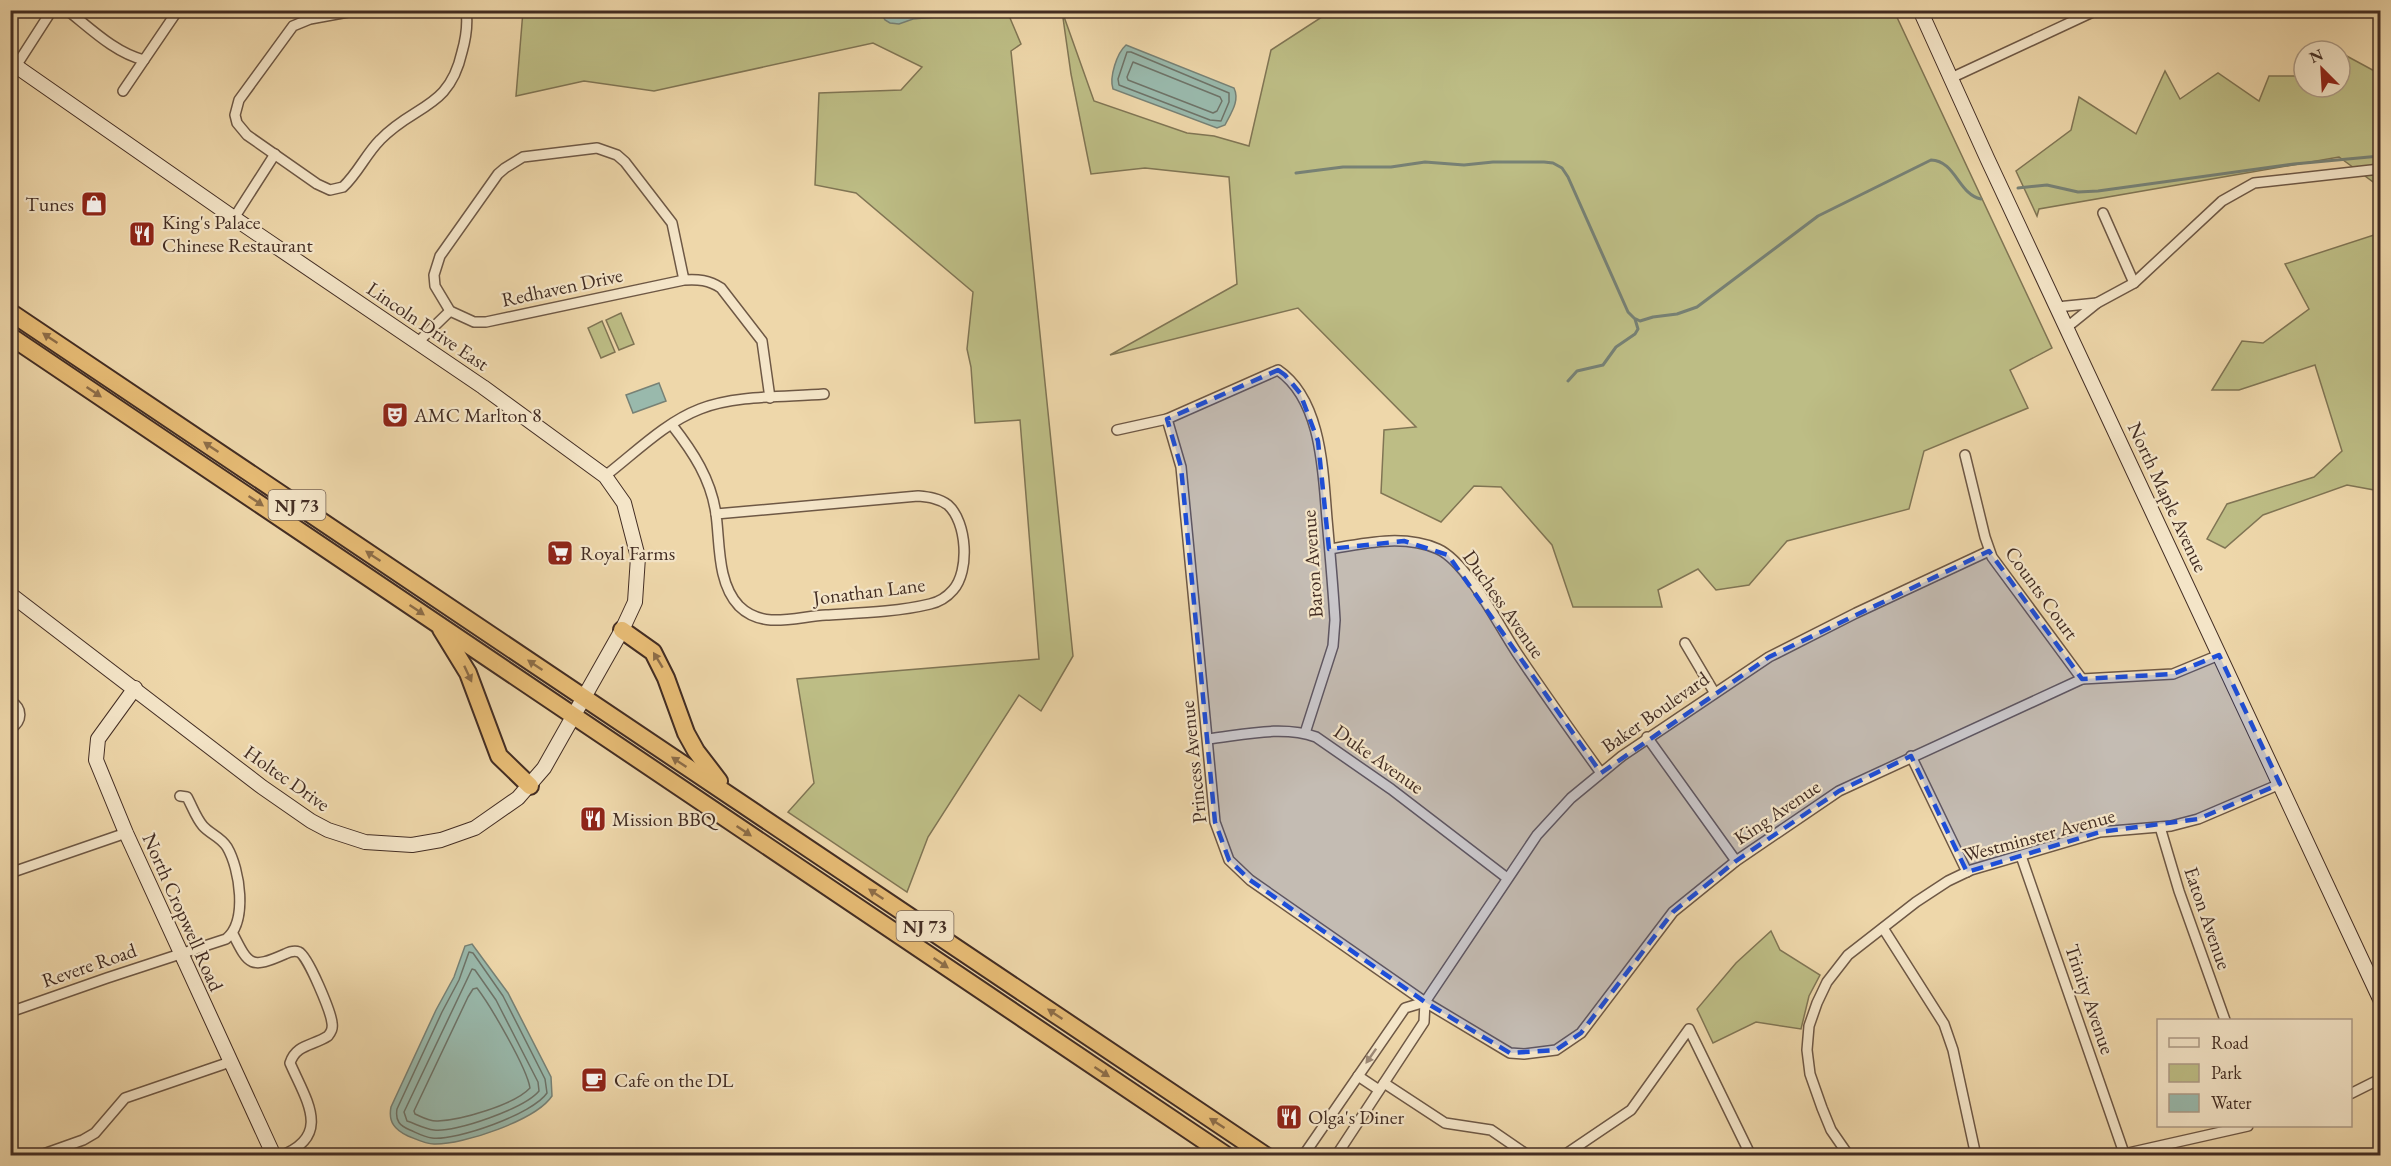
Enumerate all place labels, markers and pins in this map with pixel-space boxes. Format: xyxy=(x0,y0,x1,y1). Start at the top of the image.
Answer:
shop icon: Tunes xyxy=(79,189,109,219)
place label: Tunes xyxy=(25,191,74,217)
place label: King's Palace Chinese Restaurant xyxy=(162,209,314,258)
restaurant icon: King's Palace Chinese Restaurant xyxy=(127,219,157,249)
theatre icon: AMC Marlton 8 xyxy=(380,400,410,430)
place label: AMC Marlton 8 xyxy=(413,402,541,428)
supermarket icon: Royal Farms xyxy=(545,538,575,568)
place label: Royal Farms xyxy=(580,540,675,566)
restaurant icon: Mission BBQ xyxy=(578,804,608,834)
place label: Mission BBQ xyxy=(612,806,719,832)
cafe icon: Cafe on the DL xyxy=(579,1065,609,1095)
place label: Cafe on the DL xyxy=(614,1067,734,1093)
restaurant icon: Olga's Diner xyxy=(1274,1102,1304,1132)
place label: Olga's Diner xyxy=(1308,1104,1405,1130)

